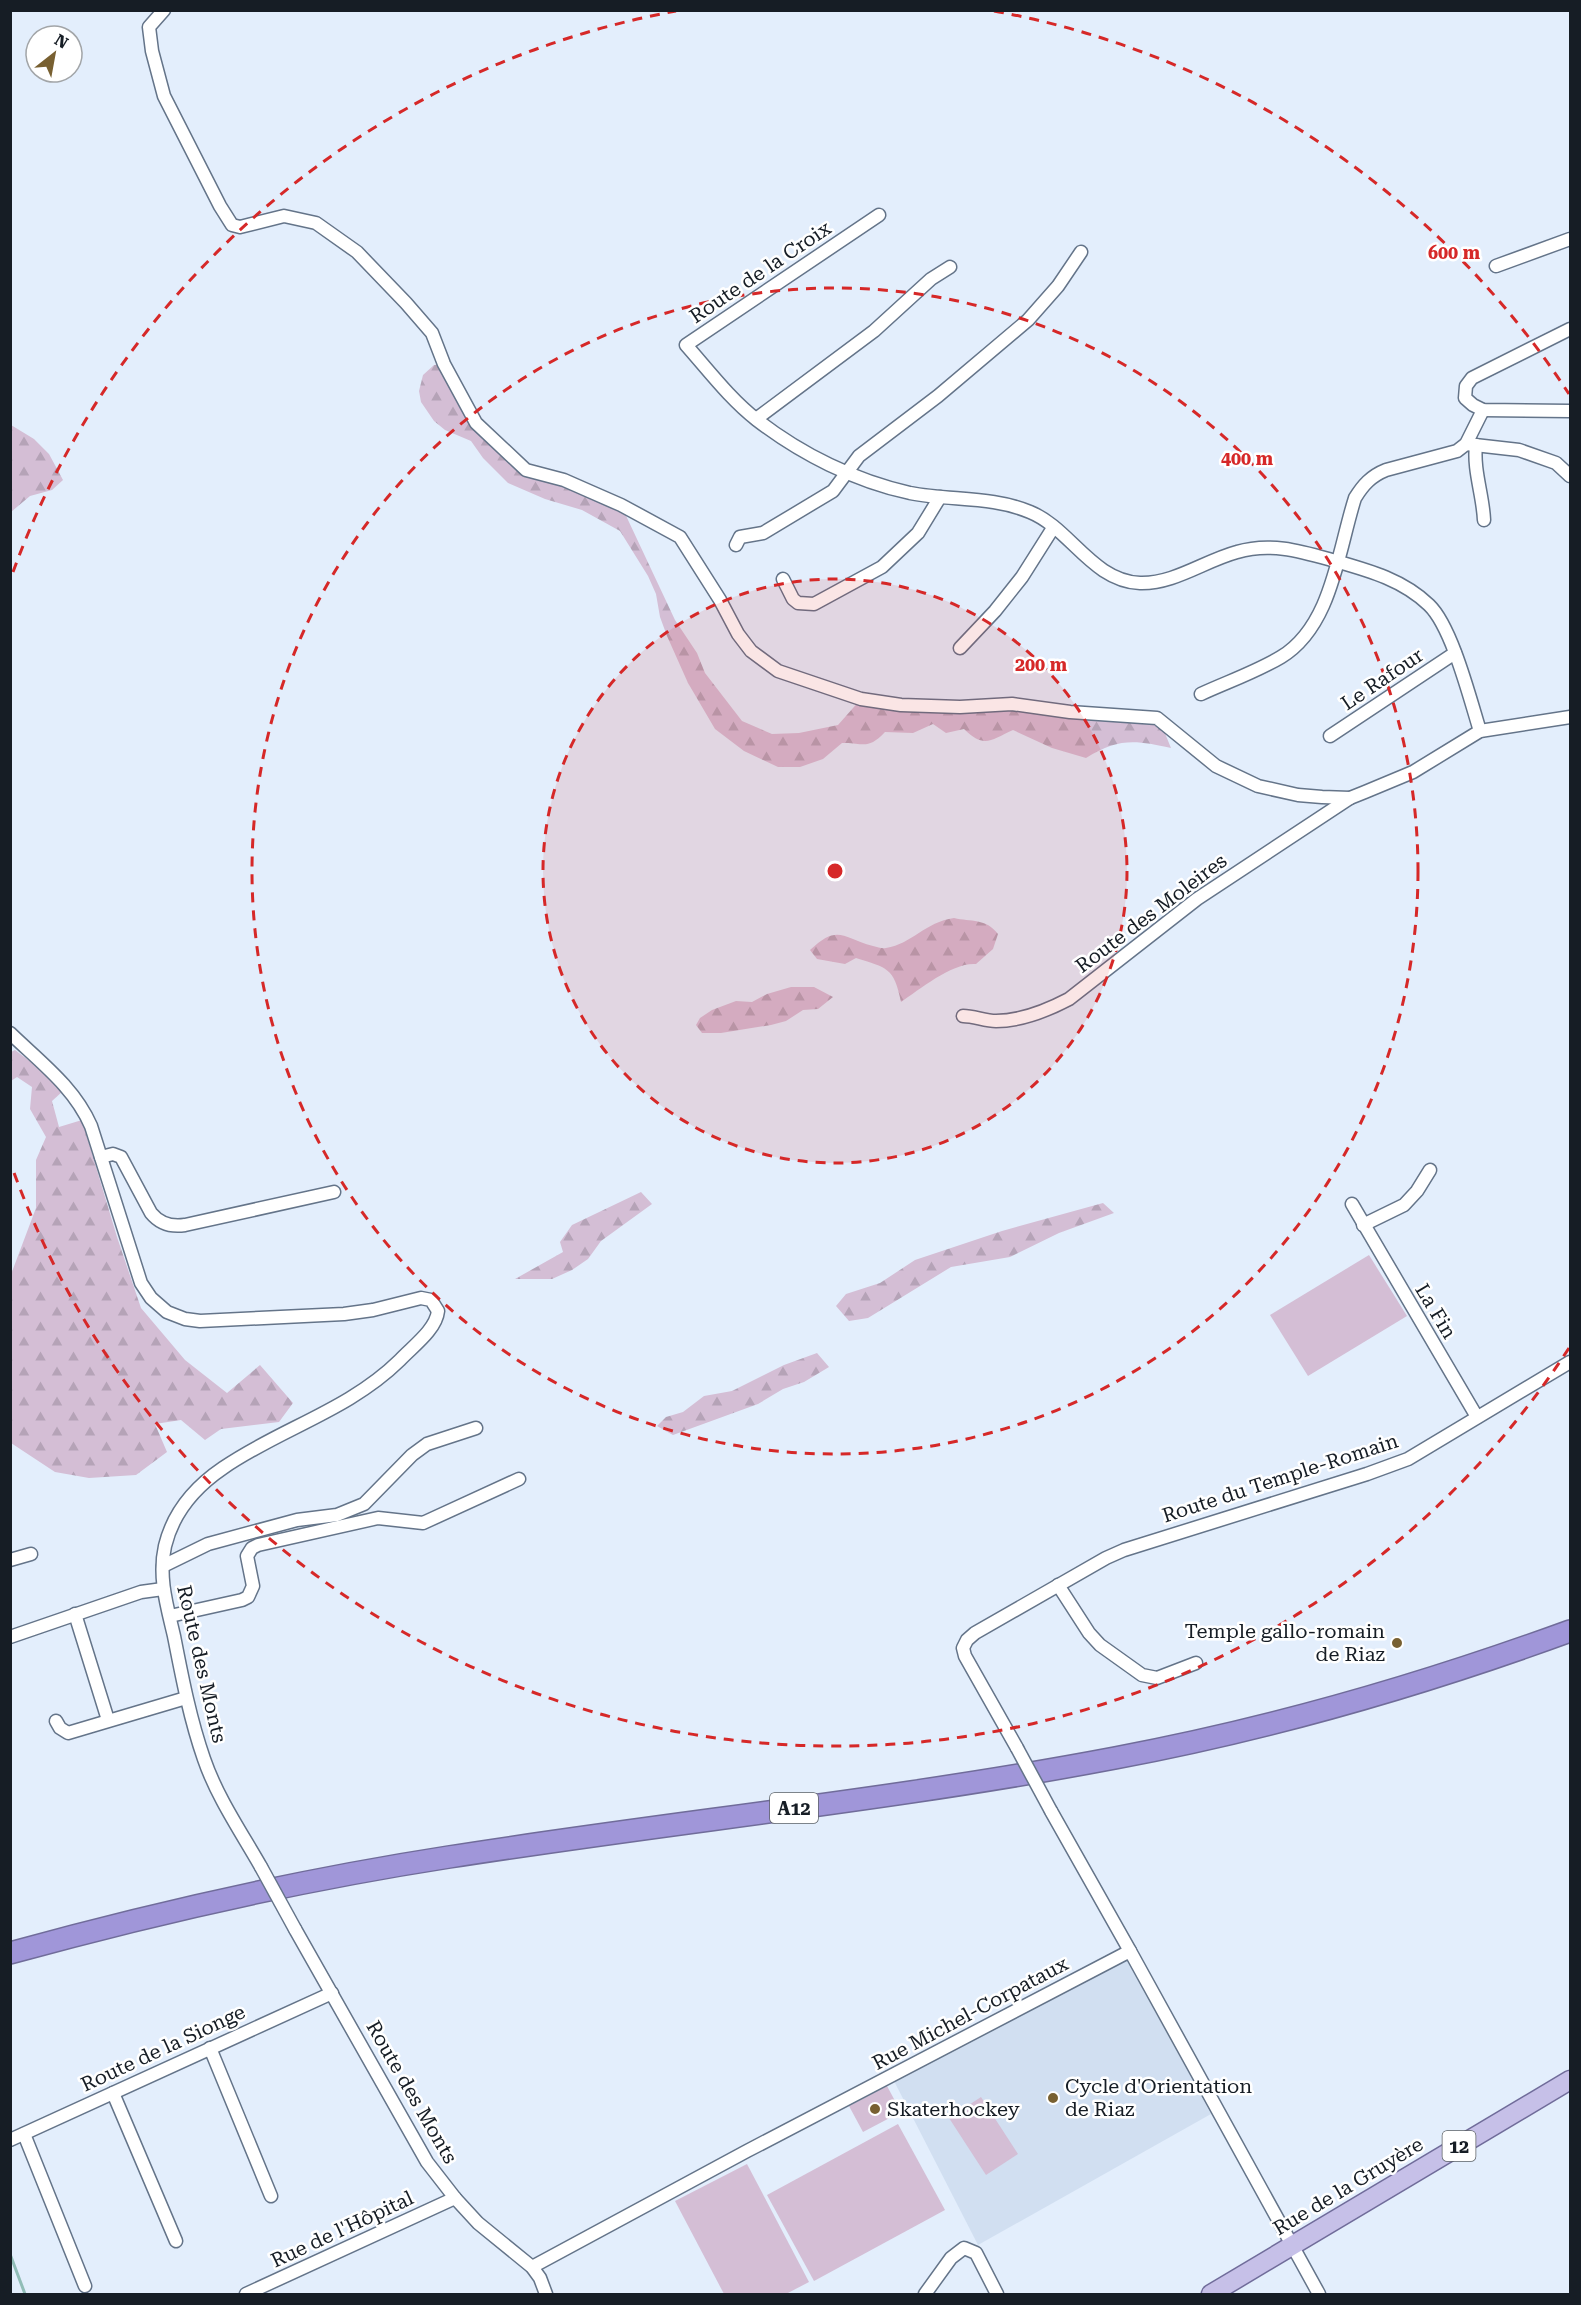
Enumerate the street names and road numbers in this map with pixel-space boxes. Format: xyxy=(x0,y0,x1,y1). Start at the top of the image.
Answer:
street label: Route de la Croix xyxy=(685,216,836,328)
street label: Le Rafour xyxy=(1336,643,1428,715)
street label: Route des Moleires xyxy=(1071,848,1231,978)
street label: La Fin xyxy=(1410,1279,1462,1343)
street label: Route du Temple-Romain xyxy=(1159,1428,1401,1528)
street label: Route des Monts xyxy=(172,1583,232,1745)
road number: A12 xyxy=(770,1793,818,1823)
street label: Rue Michel-Corpataux xyxy=(868,1951,1072,2075)
street label: Route de la Sionge xyxy=(77,1999,249,2097)
street label: Route des Monts xyxy=(361,2016,463,2168)
road number: 12 xyxy=(1442,2131,1476,2161)
street label: Rue de la Gruyère xyxy=(1269,2132,1427,2240)
street label: Rue de l'Hôpital xyxy=(267,2185,417,2273)

